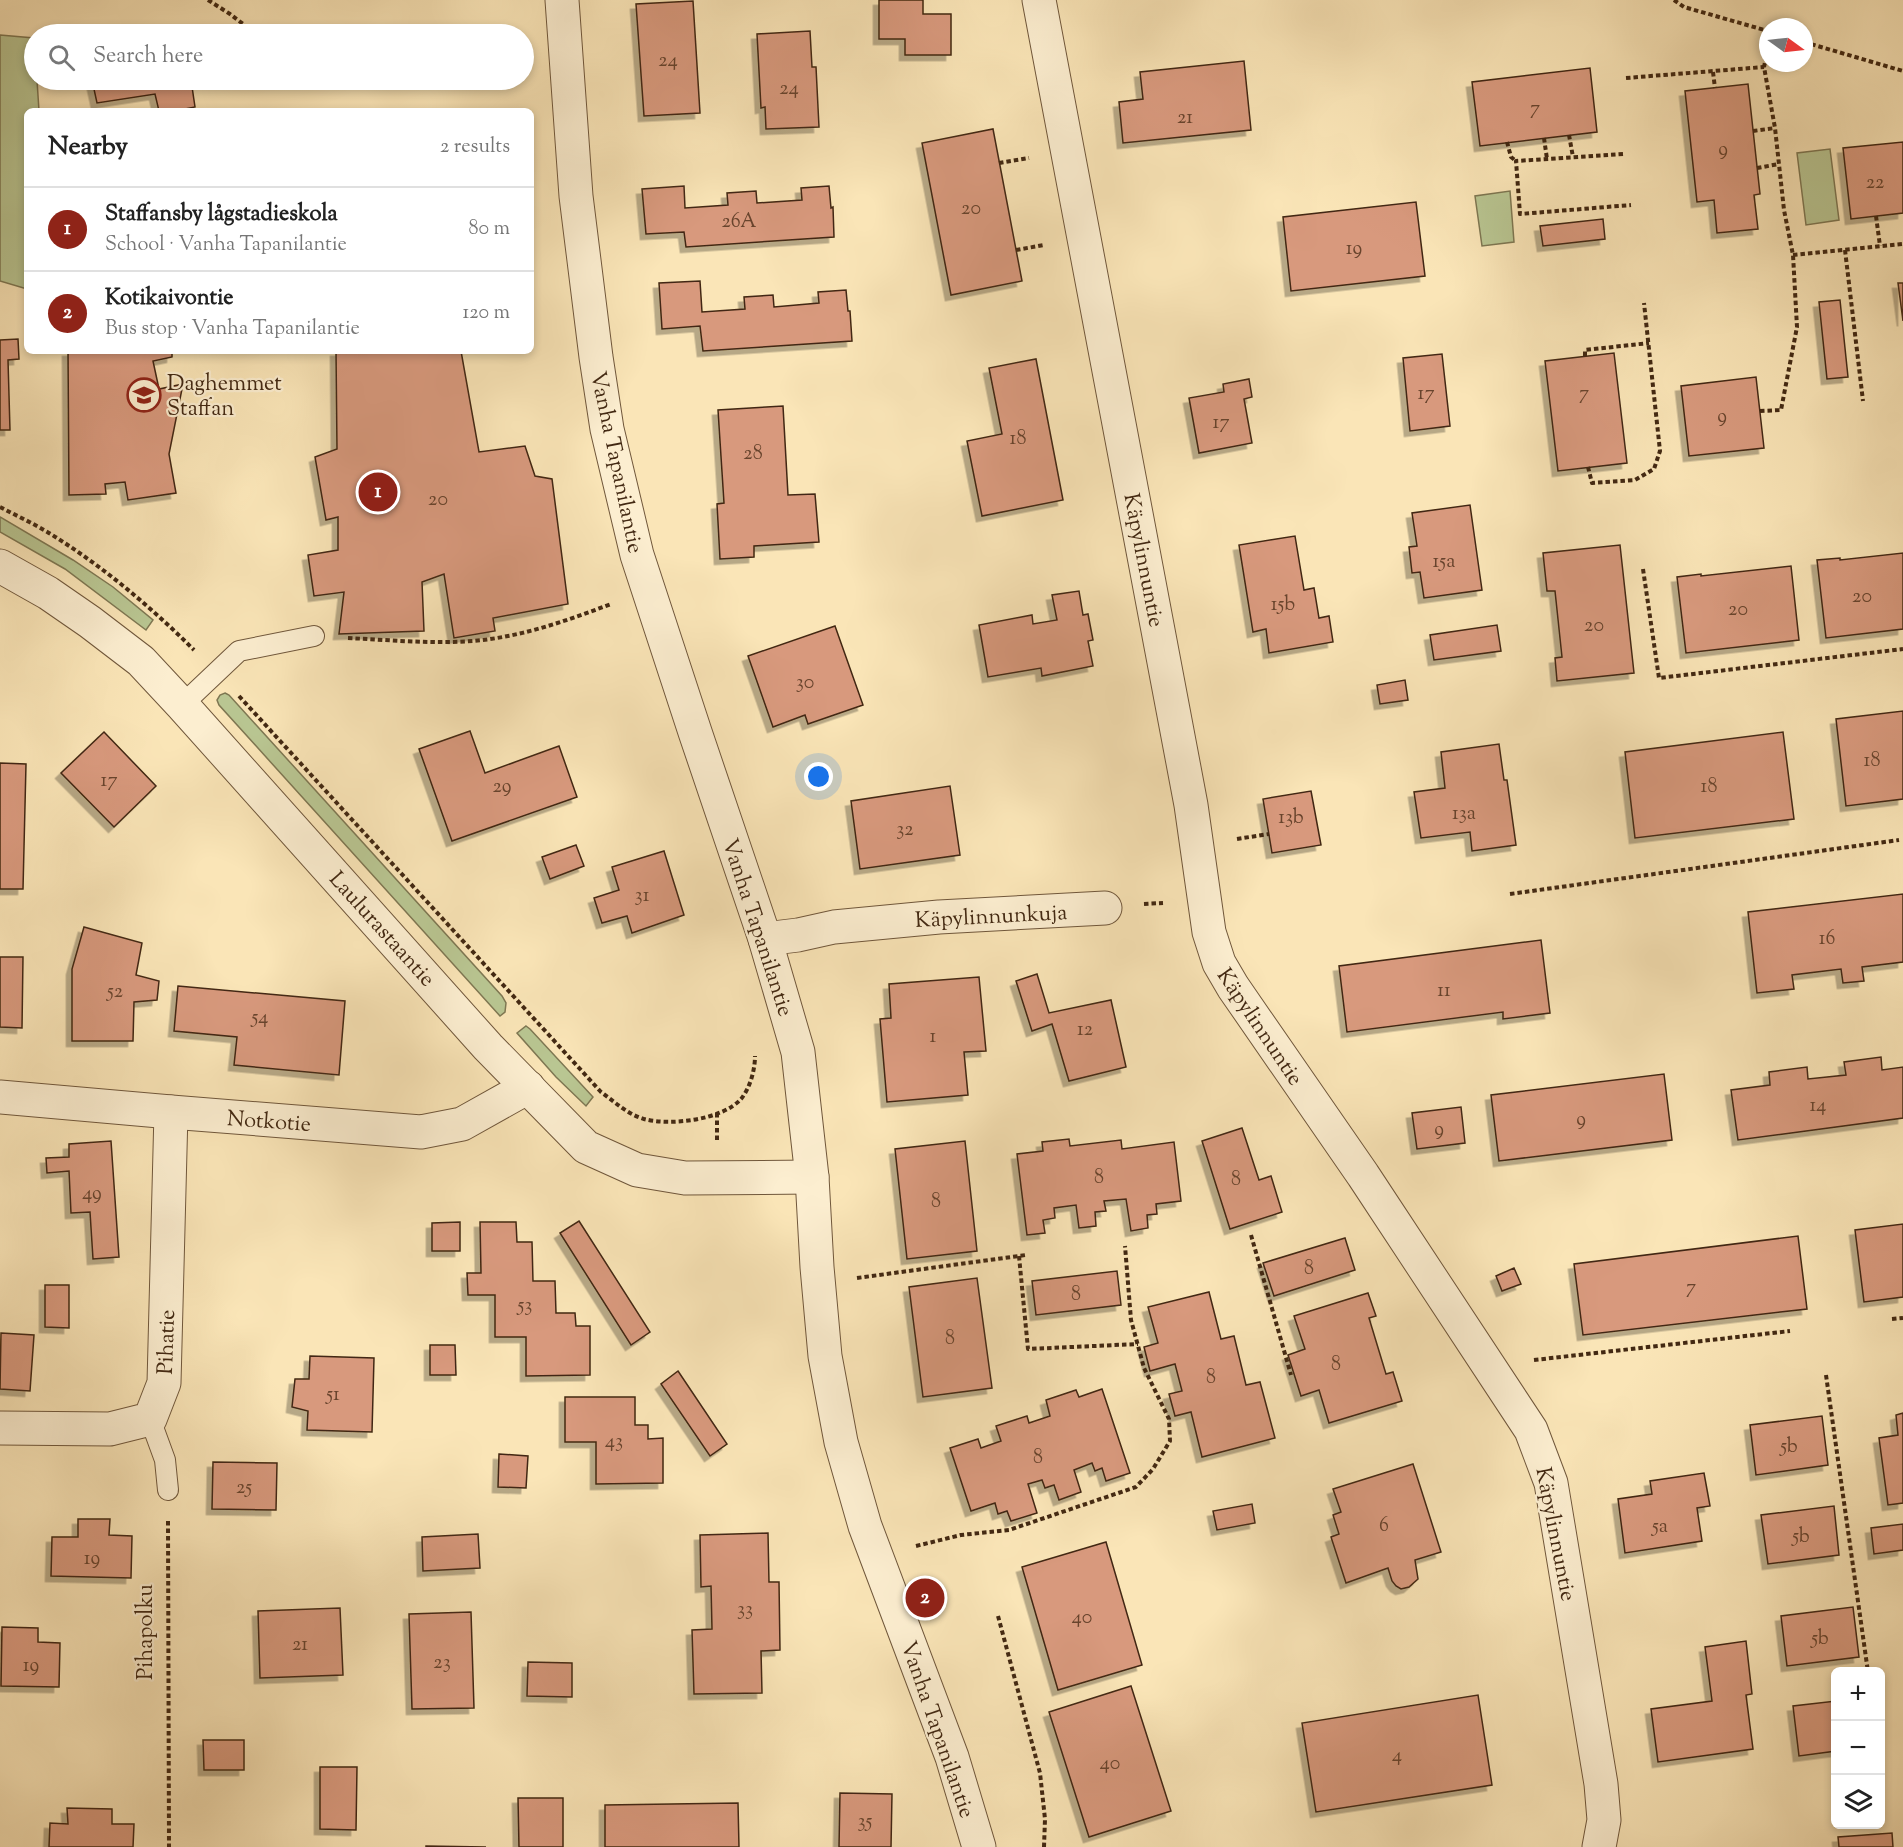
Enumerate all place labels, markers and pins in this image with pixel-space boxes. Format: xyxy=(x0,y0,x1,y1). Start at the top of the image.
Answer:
place label: Daghemmet Staffan xyxy=(167,369,282,426)
school or university icon: Daghemmet Staffan xyxy=(126,377,162,413)
pin: 1 xyxy=(358,470,398,514)
pin: 2 xyxy=(906,1576,944,1620)

